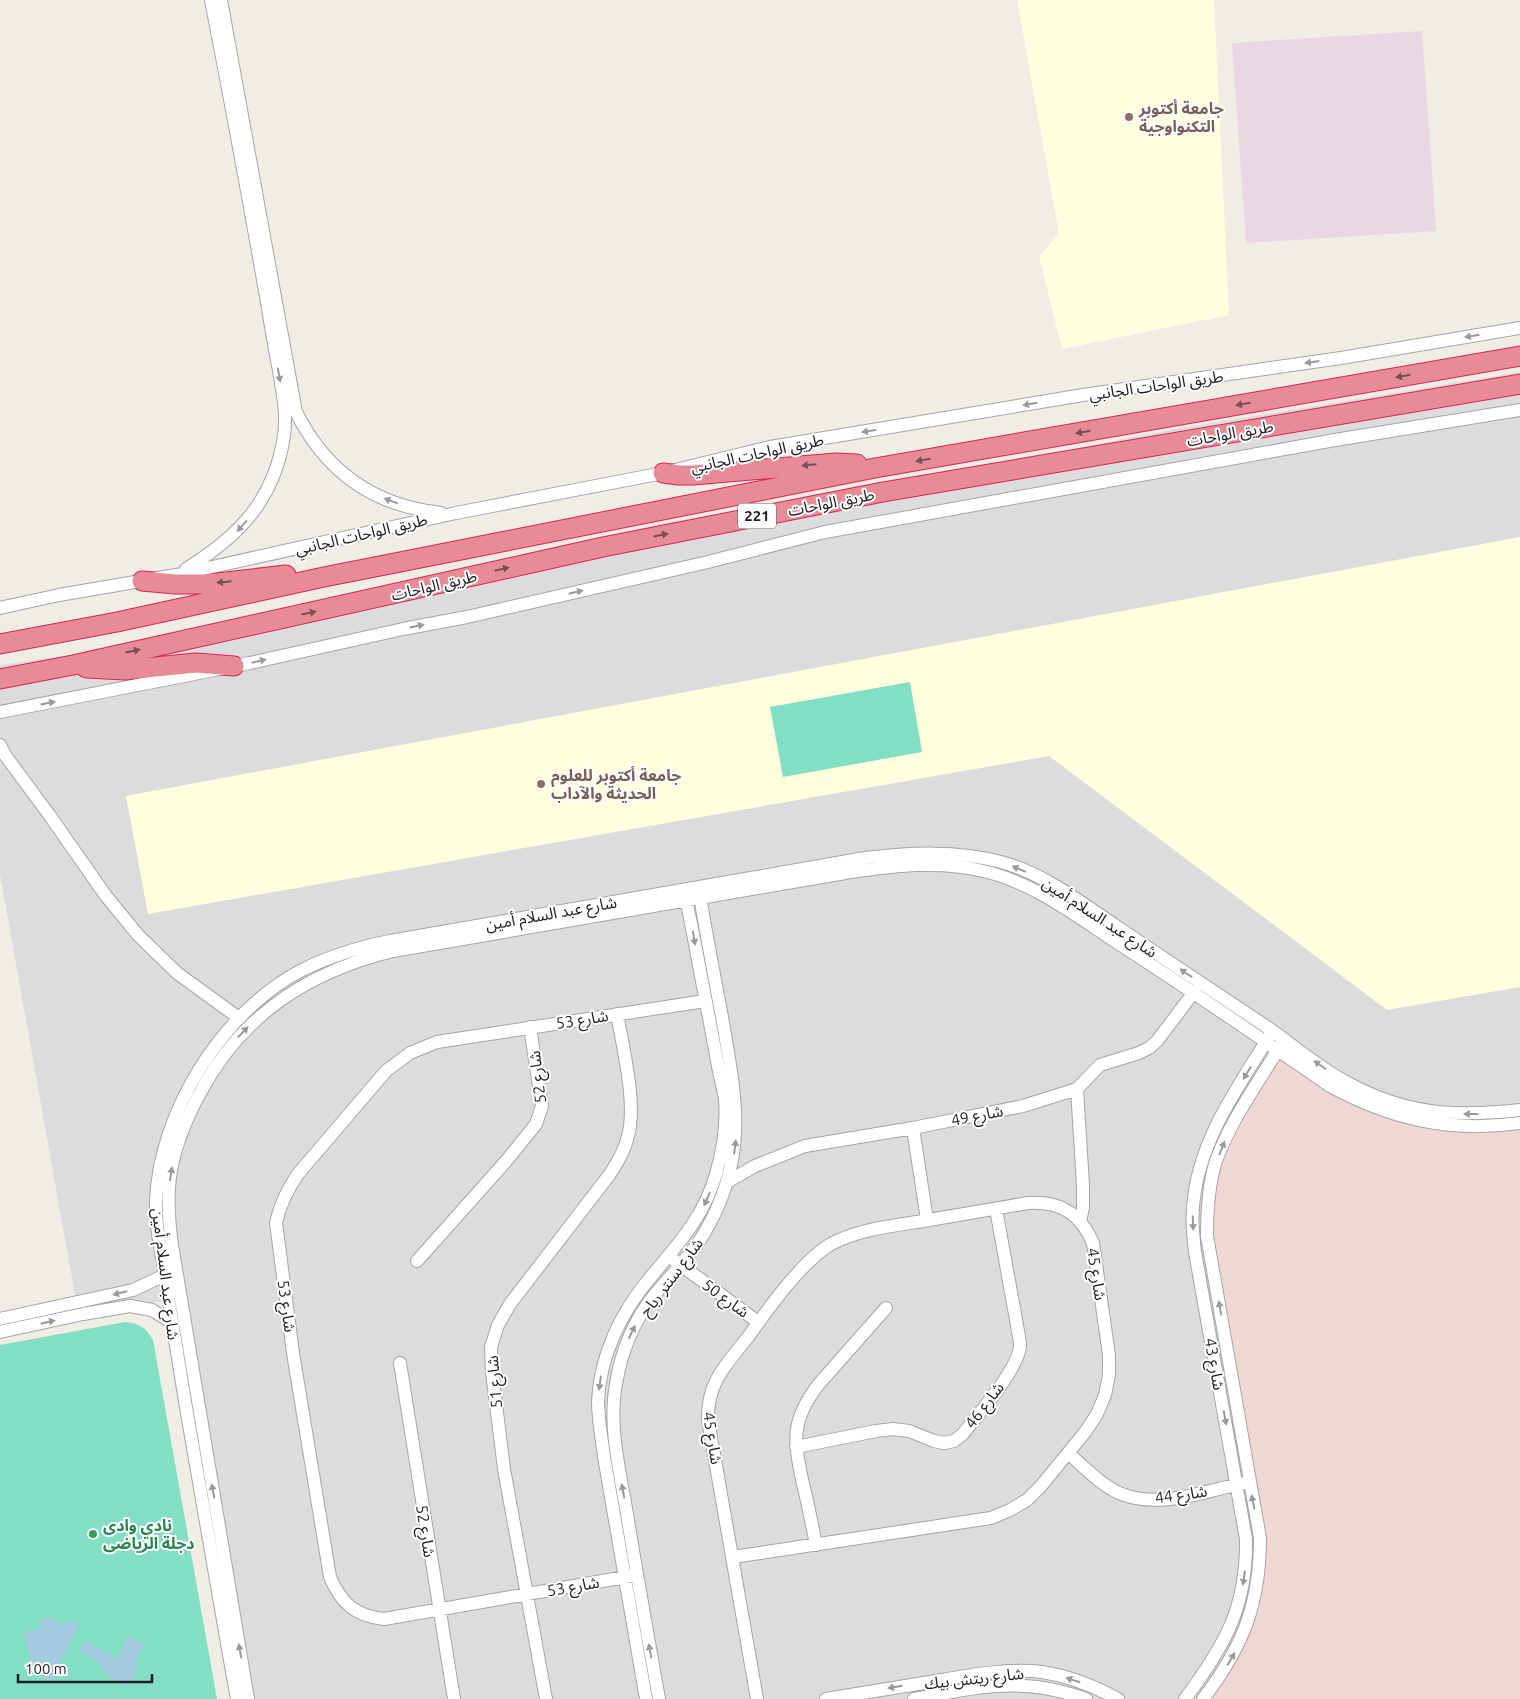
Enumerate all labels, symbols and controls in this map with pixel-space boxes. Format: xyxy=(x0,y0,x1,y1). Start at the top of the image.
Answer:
place label: جامعة أكتوبر التكنواوجية xyxy=(1138,99,1224,136)
marker: جامعة أكتوبر التكنواوجية xyxy=(1123,111,1135,123)
one-way arrow xyxy=(1464,333,1480,341)
one-way arrow xyxy=(1303,358,1319,366)
street label: طريق الواحات الجانبي xyxy=(1088,367,1225,407)
one-way arrow xyxy=(276,368,284,384)
one-way arrow xyxy=(1395,373,1411,381)
one-way arrow xyxy=(1021,401,1037,409)
one-way arrow xyxy=(1235,401,1251,409)
street label: طريق الواحات xyxy=(1185,417,1275,451)
one-way arrow xyxy=(861,428,877,436)
one-way arrow xyxy=(1074,429,1090,437)
street label: طريق الواحات الجانبي xyxy=(689,430,826,480)
one-way arrow xyxy=(914,456,930,464)
one-way arrow xyxy=(801,462,817,470)
street label: طريق الواحات xyxy=(786,485,876,521)
one-way arrow xyxy=(383,497,398,505)
road number: 221 xyxy=(738,504,776,528)
street label: طريق الواحات الجانبي xyxy=(293,510,430,562)
one-way arrow xyxy=(236,519,247,532)
one-way arrow xyxy=(653,531,668,539)
one-way arrow xyxy=(494,565,509,573)
street label: طريق الواحات xyxy=(389,566,479,606)
one-way arrow xyxy=(215,578,231,586)
one-way arrow xyxy=(569,588,585,596)
one-way arrow xyxy=(302,608,318,616)
one-way arrow xyxy=(410,622,426,630)
one-way arrow xyxy=(126,647,141,655)
one-way arrow xyxy=(251,657,266,665)
one-way arrow xyxy=(40,699,55,707)
place label: جامعة أكتوبر للعلوم الحديثة والآداب xyxy=(551,766,681,803)
marker: جامعة أكتوبر للعلوم الحديثة والآداب xyxy=(535,778,547,790)
one-way arrow xyxy=(1011,864,1026,872)
street label: شارع عبد السلام أمين xyxy=(1037,873,1161,964)
street label: شارع عبد السلام أمين xyxy=(484,893,619,937)
one-way arrow xyxy=(690,930,698,946)
one-way arrow xyxy=(1179,968,1193,978)
street label: شارع 53 xyxy=(554,1006,610,1036)
one-way arrow xyxy=(237,1026,249,1038)
street label: شارع 52 xyxy=(525,1049,553,1104)
one-way arrow xyxy=(1313,1060,1326,1070)
one-way arrow xyxy=(1242,1066,1251,1079)
street label: شارع 49 xyxy=(949,1101,1005,1133)
one-way arrow xyxy=(1463,1110,1479,1118)
one-way arrow xyxy=(731,1139,739,1155)
one-way arrow xyxy=(1218,1141,1226,1155)
one-way arrow xyxy=(167,1166,175,1182)
one-way arrow xyxy=(702,1192,711,1207)
street label: شارع عبد السلام أمين xyxy=(145,1207,183,1342)
one-way arrow xyxy=(1189,1215,1197,1231)
street label: شارع سنتر رباح xyxy=(636,1234,709,1322)
street label: شارع 45 xyxy=(1080,1246,1110,1302)
street label: شارع 50 xyxy=(697,1275,753,1324)
street label: شارع 53 xyxy=(270,1279,300,1334)
one-way arrow xyxy=(112,1290,127,1298)
one-way arrow xyxy=(1215,1299,1223,1315)
one-way arrow xyxy=(40,1318,55,1326)
one-way arrow xyxy=(628,1325,636,1339)
street label: شارع 43 xyxy=(1198,1336,1228,1392)
street label: شارع 51 xyxy=(483,1355,509,1409)
one-way arrow xyxy=(596,1375,604,1391)
street label: شارع 46 xyxy=(961,1378,1010,1434)
street label: شارع 45 xyxy=(696,1410,726,1466)
one-way arrow xyxy=(1221,1410,1229,1426)
street label: شارع 44 xyxy=(1154,1481,1209,1511)
one-way arrow xyxy=(209,1482,217,1498)
one-way arrow xyxy=(618,1482,626,1498)
one-way arrow xyxy=(1249,1495,1257,1510)
street label: شارع 52 xyxy=(409,1503,439,1559)
place label: نادي وادى دجلة الرياضى xyxy=(103,1516,195,1553)
marker: نادي وادى دجلة الرياضى xyxy=(87,1528,99,1540)
one-way arrow xyxy=(1240,1571,1248,1587)
street label: شارع 53 xyxy=(545,1573,601,1603)
one-way arrow xyxy=(236,1643,244,1659)
one-way arrow xyxy=(646,1643,654,1659)
scale bar xyxy=(18,1652,151,1684)
one-way arrow xyxy=(1226,1652,1235,1666)
text: 100 m xyxy=(25,1660,67,1677)
street label: شارع ريتش بيك xyxy=(923,1664,1025,1696)
one-way arrow xyxy=(1065,1675,1080,1683)
one-way arrow xyxy=(887,1684,903,1692)

